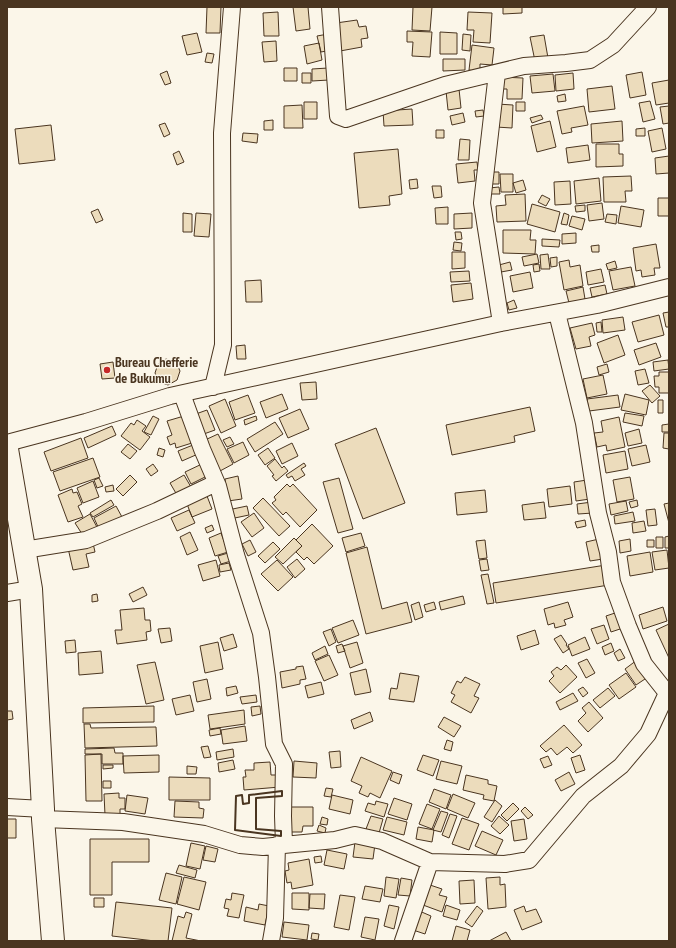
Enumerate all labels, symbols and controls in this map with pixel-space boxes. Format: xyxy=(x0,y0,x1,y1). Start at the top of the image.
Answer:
place label: Bureau Chefferie de Bukumu xyxy=(115,353,198,387)
marker: Bureau Chefferie de Bukumu xyxy=(102,365,112,375)

